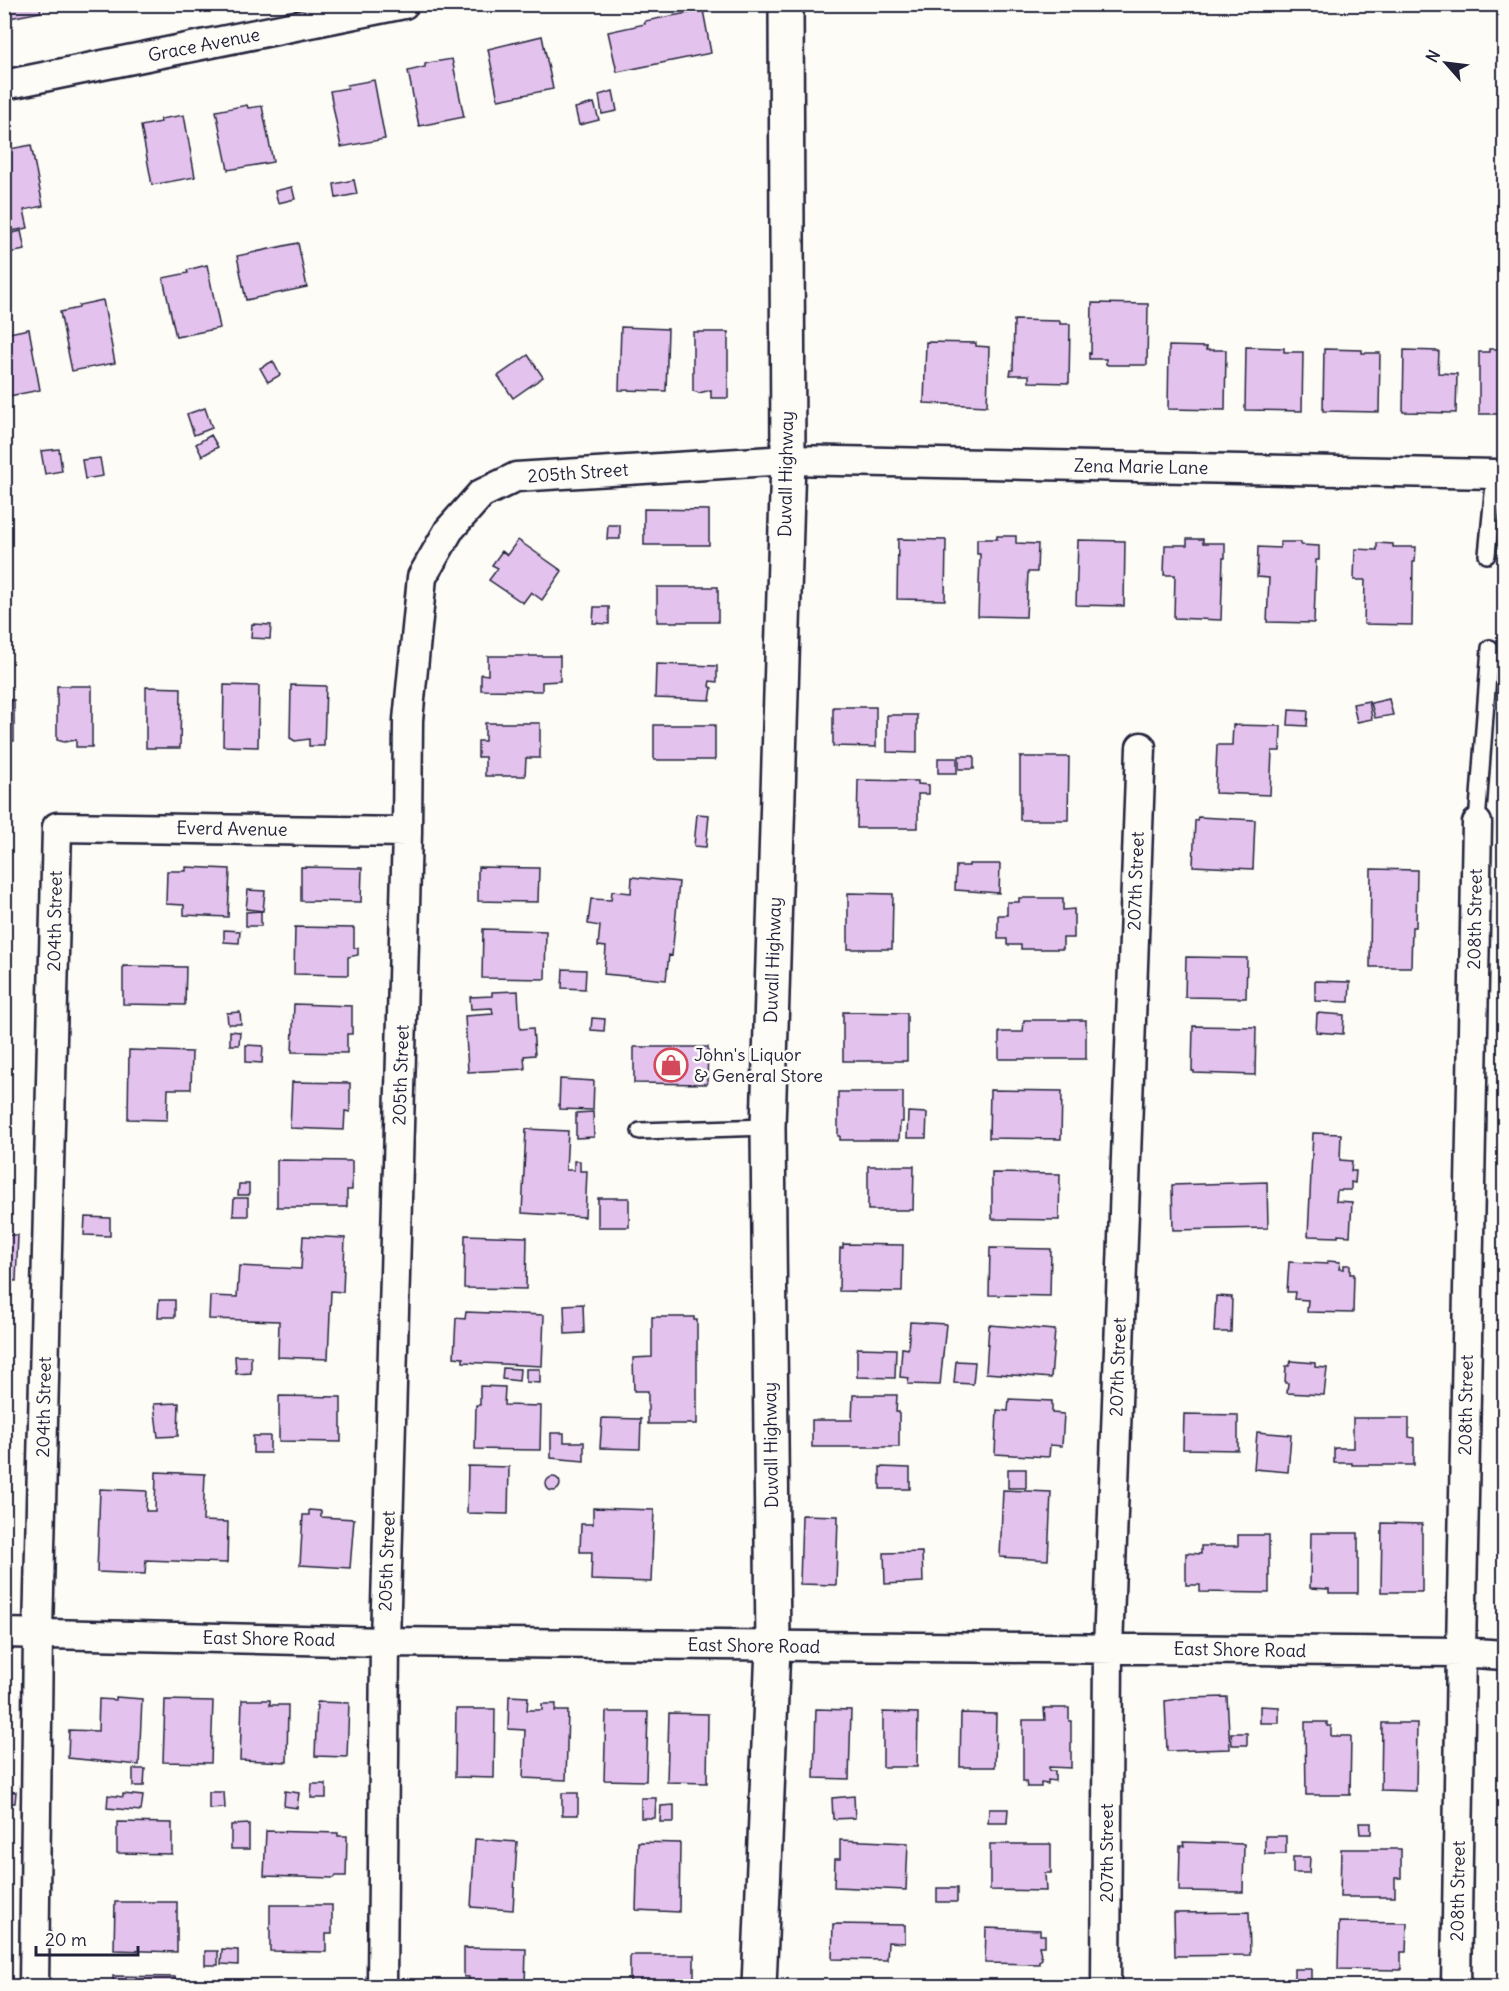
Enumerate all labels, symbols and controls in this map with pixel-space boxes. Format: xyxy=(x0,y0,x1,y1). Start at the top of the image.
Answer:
street label: Grace Avenue xyxy=(146,22,262,67)
north arrow xyxy=(1416,33,1476,93)
text: N xyxy=(1421,46,1444,66)
street label: Duvall Highway xyxy=(773,411,798,537)
street label: Zena Marie Lane xyxy=(1074,454,1208,479)
street label: 205th Street xyxy=(527,458,629,487)
street label: Everd Avenue xyxy=(176,816,288,841)
street label: 207th Street xyxy=(1122,831,1149,931)
street label: 208th Street xyxy=(1462,868,1487,970)
street label: 204th Street xyxy=(42,870,67,972)
street label: Duvall Highway xyxy=(759,896,786,1024)
street label: 205th Street xyxy=(387,1024,414,1126)
place label: John's Liquor & General Store xyxy=(694,1043,823,1087)
shop icon: John's Liquor & General Store xyxy=(653,1047,689,1083)
street label: 207th Street xyxy=(1104,1317,1131,1417)
street label: 208th Street xyxy=(1453,1354,1478,1456)
street label: 204th Street xyxy=(31,1356,56,1458)
street label: Duvall Highway xyxy=(758,1382,783,1508)
street label: 205th Street xyxy=(373,1510,400,1612)
street label: East Shore Road xyxy=(202,1626,336,1651)
street label: East Shore Road xyxy=(687,1633,821,1658)
street label: East Shore Road xyxy=(1173,1637,1307,1662)
street label: 207th Street xyxy=(1095,1803,1118,1903)
street label: 208th Street xyxy=(1445,1840,1470,1942)
scale bar xyxy=(36,1919,138,1957)
text: 20 m xyxy=(45,1928,87,1951)

